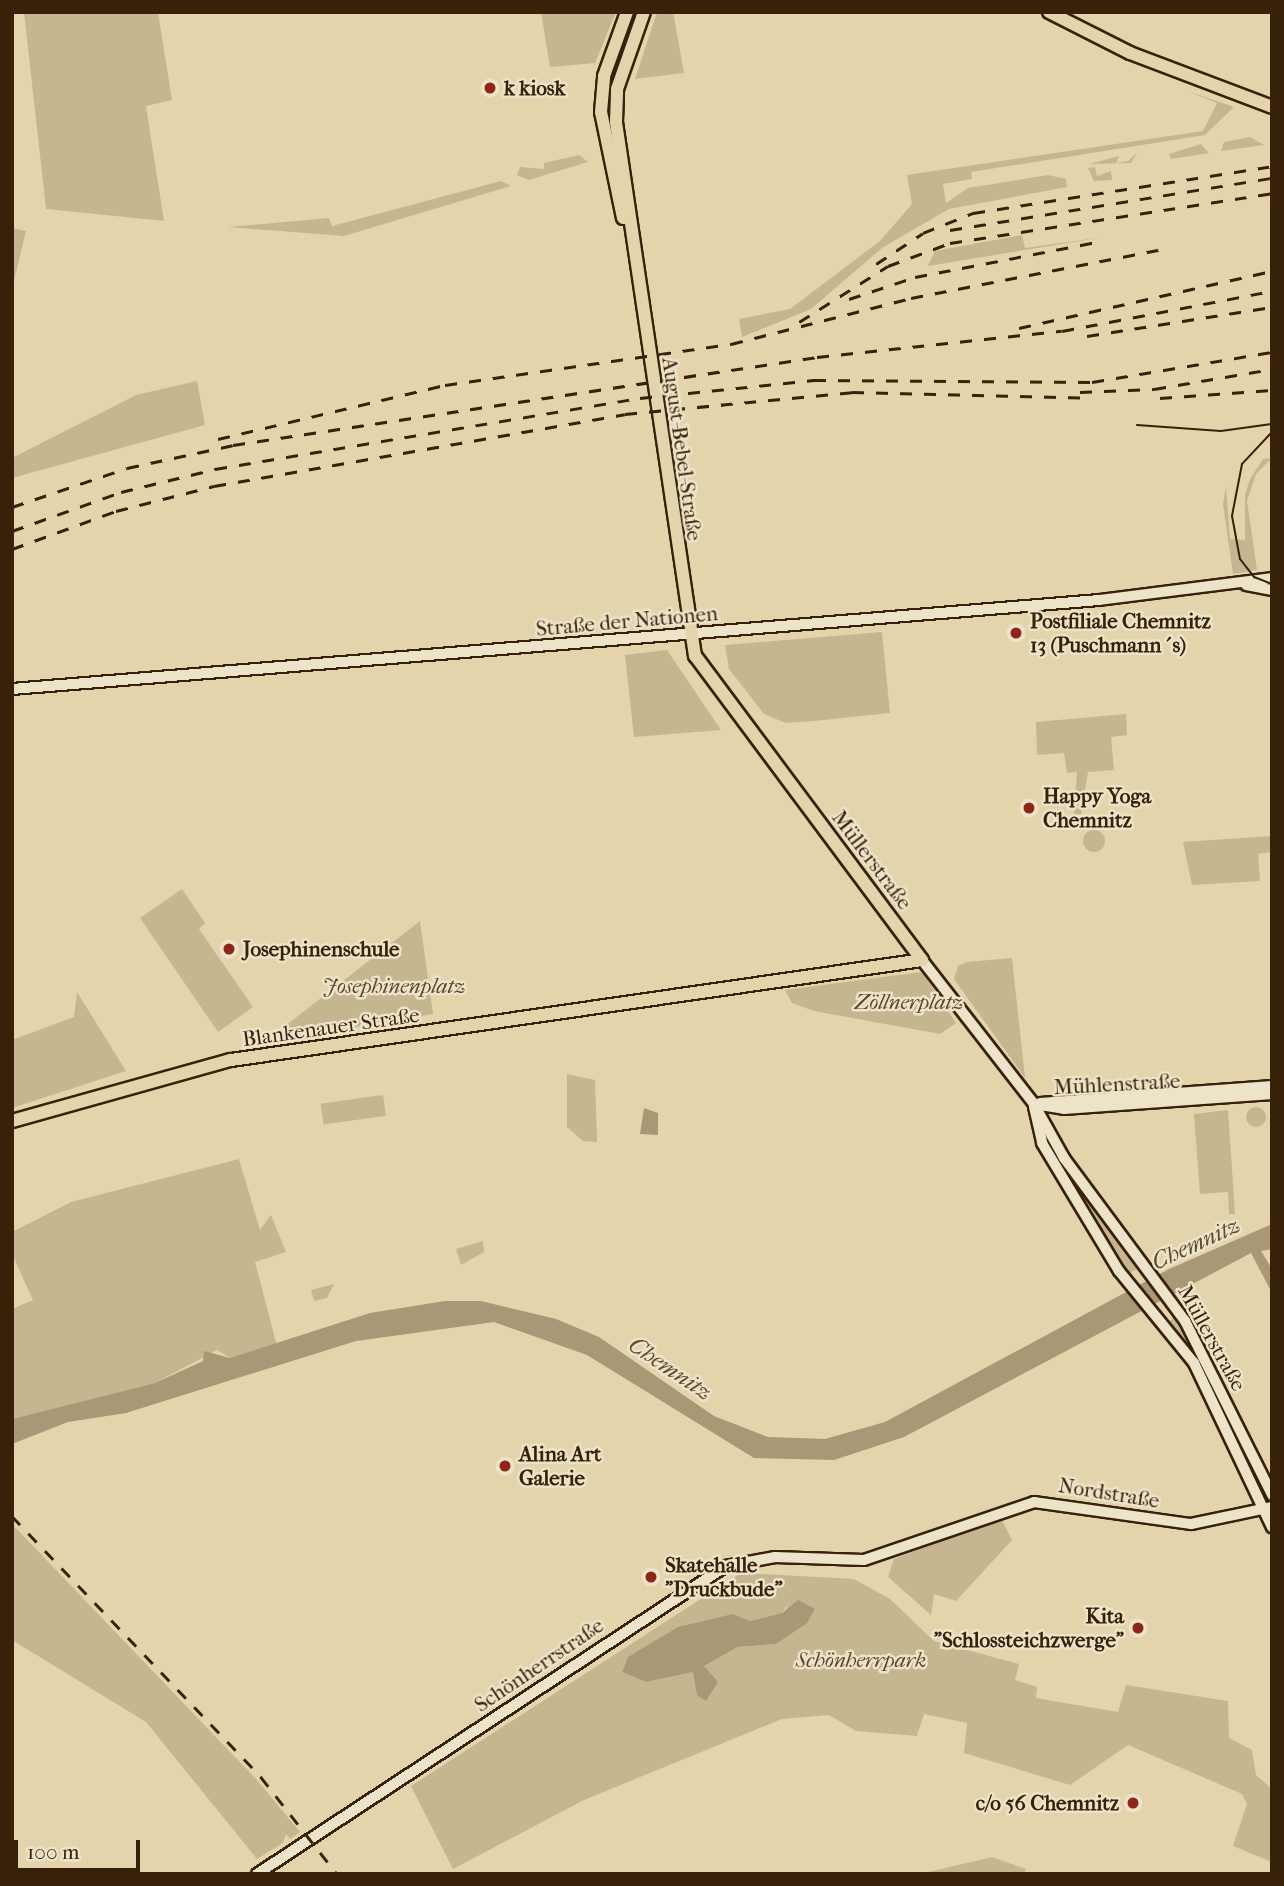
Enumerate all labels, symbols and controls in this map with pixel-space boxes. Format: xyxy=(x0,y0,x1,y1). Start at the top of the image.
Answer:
place label: k kiosk xyxy=(504,75,565,101)
marker: k kiosk xyxy=(482,80,498,96)
street label: August-Bebel-Straße xyxy=(657,356,707,542)
street label: Straße der Nationen xyxy=(535,600,719,642)
place label: Postfiliale Chemnitz 13 (Puschmann´s) xyxy=(1030,608,1211,658)
marker: Postfiliale Chemnitz 13 (Puschmann´s) xyxy=(1008,625,1024,641)
place label: Happy Yoga Chemnitz xyxy=(1043,783,1151,833)
marker: Happy Yoga Chemnitz xyxy=(1021,800,1037,816)
street label: Müllerstraße xyxy=(827,806,917,914)
place label: Josephinenschule xyxy=(243,936,399,962)
marker: Josephinenschule xyxy=(221,941,237,957)
park label: Josephinenplatz xyxy=(323,973,465,999)
park label: Zöllnerplatz xyxy=(855,989,963,1015)
street label: Blankenauer Straße xyxy=(241,1002,421,1052)
street label: Mühlenstraße xyxy=(1053,1068,1181,1100)
water label: Chemnitz xyxy=(1147,1212,1245,1276)
street label: Müllerstraße xyxy=(1173,1281,1251,1395)
water label: Chemnitz xyxy=(623,1331,717,1407)
place label: Alina Art Galerie xyxy=(519,1441,601,1491)
marker: Alina Art Galerie xyxy=(497,1458,513,1474)
street label: Nordstraße xyxy=(1057,1473,1161,1513)
place label: Skatehalle "Druckbude" xyxy=(665,1552,783,1602)
marker: Skatehalle "Druckbude" xyxy=(643,1569,659,1585)
place label: Kita "Schlossteichzwerge" xyxy=(934,1603,1124,1653)
street label: Schönherrstraße xyxy=(470,1613,608,1717)
marker: Kita "Schlossteichzwerge" xyxy=(1130,1620,1146,1636)
park label: Schönherrpark xyxy=(796,1647,926,1673)
place label: c/o 56 Chemnitz xyxy=(976,1790,1119,1816)
marker: c/o 56 Chemnitz xyxy=(1125,1795,1141,1811)
scale bar xyxy=(18,1826,144,1870)
text: 100 m xyxy=(27,1840,80,1864)

